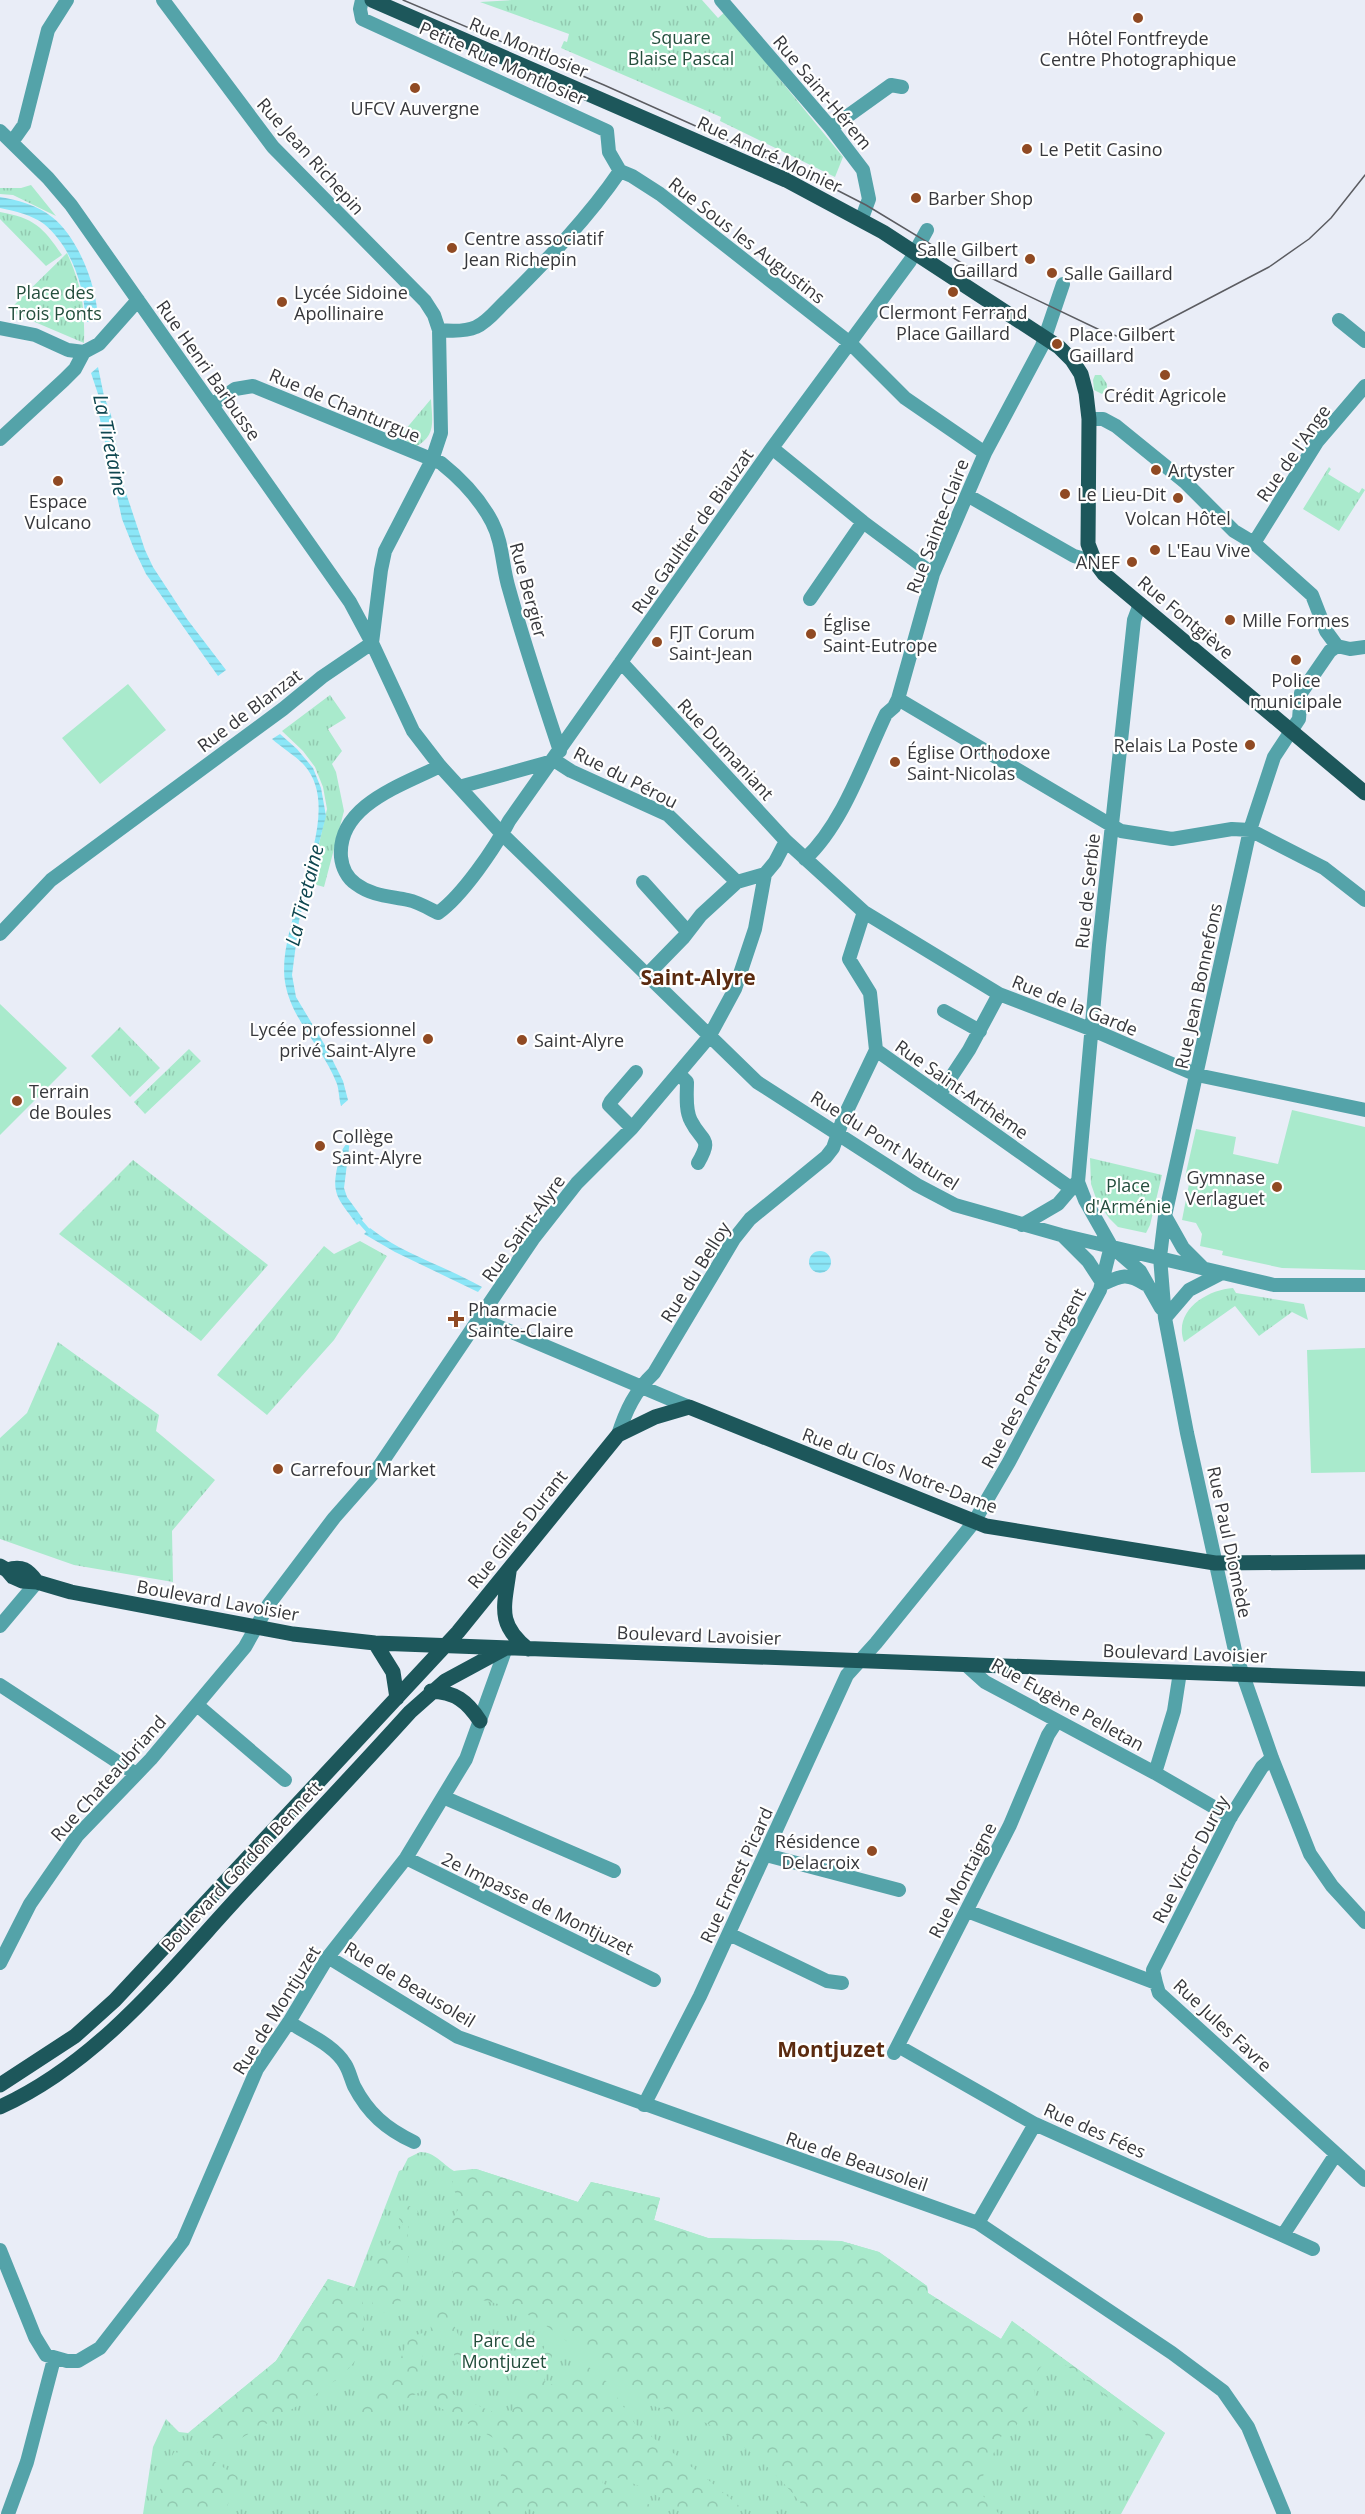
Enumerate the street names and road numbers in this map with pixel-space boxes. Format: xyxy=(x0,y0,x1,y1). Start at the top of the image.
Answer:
street label: Rue Montlosier xyxy=(466,11,593,83)
street label: Petite Rue Montlosier xyxy=(416,15,591,111)
street label: Rue Saint-Hérem xyxy=(768,30,878,154)
street label: Rue Jean Richepin xyxy=(252,92,370,220)
street label: Rue André Moinier xyxy=(694,110,847,198)
street label: Rue Sous les Augustins xyxy=(664,171,830,309)
street label: Rue Henri Barbusse xyxy=(151,295,267,445)
street label: Rue de Chanturgue xyxy=(266,362,424,448)
street label: Rue de l'Ange xyxy=(1251,400,1335,506)
street label: Rue Gaultier de Biauzat xyxy=(626,444,758,618)
street label: Rue Sainte-Claire xyxy=(900,455,974,597)
street label: Rue Bergier xyxy=(505,540,553,641)
street label: Rue Fontgiève xyxy=(1133,570,1239,664)
street label: Rue de Blanzat xyxy=(192,663,306,757)
street label: Rue Dumaniant xyxy=(673,693,779,805)
street label: Rue du Pérou xyxy=(570,740,682,814)
street label: Rue de Serbie xyxy=(1069,832,1105,950)
street label: Rue Jean Bonnefons xyxy=(1169,901,1227,1071)
street label: Rue de la Garde xyxy=(1009,969,1141,1041)
street label: Rue Saint-Arthème xyxy=(891,1034,1033,1144)
street label: Rue du Pont Naturel xyxy=(806,1085,964,1195)
street label: Rue Saint-Alyre xyxy=(476,1170,570,1286)
street label: Rue du Belloy xyxy=(655,1216,736,1327)
street label: Rue des Portes d'Argent xyxy=(975,1284,1091,1472)
street label: Rue du Clos Notre-Dame xyxy=(799,1422,1001,1518)
street label: Rue Paul Diomède xyxy=(1202,1464,1258,1620)
street label: Rue Gilles Durant xyxy=(462,1465,572,1593)
street label: Boulevard Lavoisier xyxy=(135,1574,302,1626)
street label: Boulevard Lavoisier xyxy=(616,1620,782,1650)
street label: Boulevard Lavoisier xyxy=(1102,1638,1268,1668)
street label: Rue Eugène Pelletan xyxy=(987,1652,1149,1756)
street label: Rue Chateaubriand xyxy=(45,1710,171,1846)
street label: Boulevard Gordon Bennett xyxy=(155,1775,327,1957)
street label: Rue Victor Duruy xyxy=(1146,1790,1234,1927)
street label: Rue Ernest Picard xyxy=(694,1803,778,1947)
street label: Rue Montaigne xyxy=(923,1818,1001,1942)
street label: 2e Impasse de Montjuzet xyxy=(438,1846,638,1960)
street label: Rue de Beausoleil xyxy=(340,1935,480,2033)
street label: Rue de Montjuzet xyxy=(227,1941,325,2079)
street label: Rue Jules Favre xyxy=(1169,1973,1277,2077)
street label: Rue des Fées xyxy=(1040,2097,1150,2163)
street label: Rue de Beausoleil xyxy=(783,2125,931,2197)

